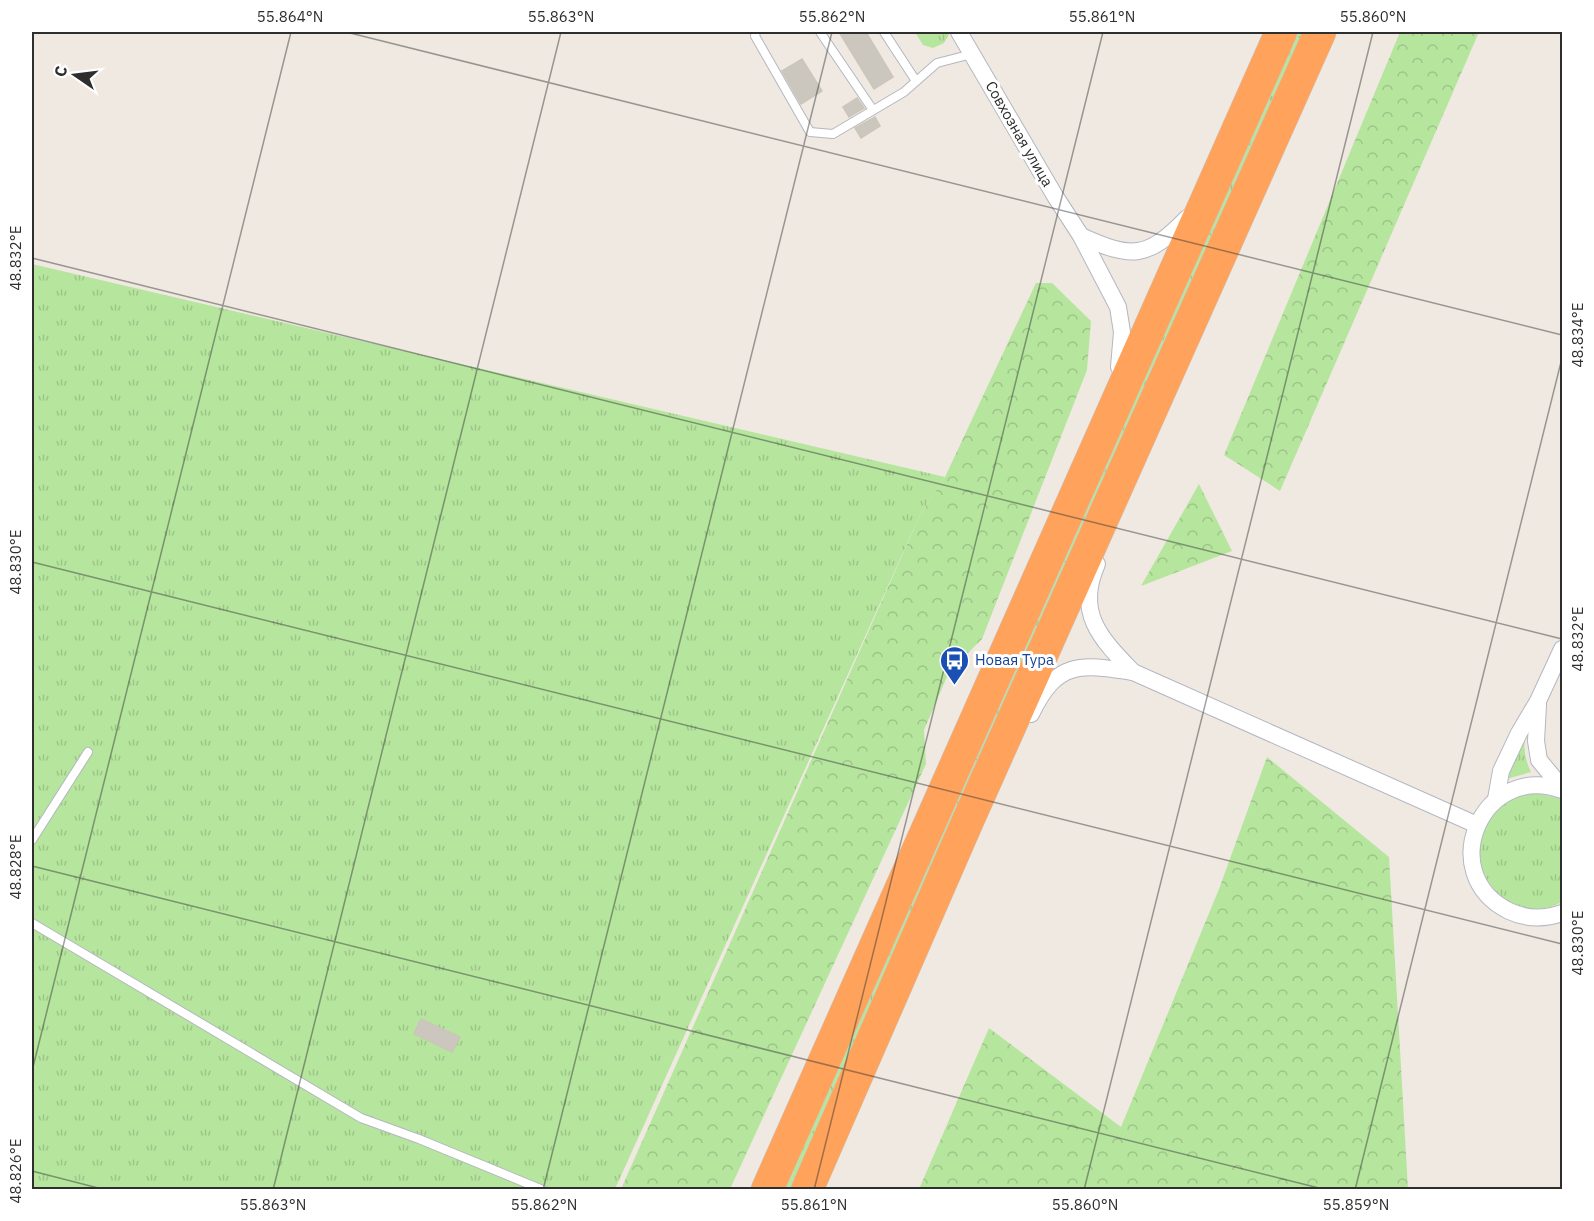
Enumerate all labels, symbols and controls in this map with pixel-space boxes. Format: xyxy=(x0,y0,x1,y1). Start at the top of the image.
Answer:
text: 55.864°N xyxy=(257,7,323,26)
text: 55.863°N xyxy=(528,7,594,26)
text: 55.862°N xyxy=(799,7,865,26)
text: 55.861°N xyxy=(1069,7,1135,26)
text: 55.860°N xyxy=(1340,7,1406,26)
north arrow xyxy=(45,45,105,105)
text: С xyxy=(49,64,71,79)
street label: Совхозная улица xyxy=(981,77,1057,190)
text: 48.832°E xyxy=(6,226,25,290)
text: 48.834°E xyxy=(1568,303,1587,367)
text: 48.830°E xyxy=(6,530,25,594)
text: 48.832°E xyxy=(1568,607,1587,671)
bus stop icon: Новая Тура xyxy=(938,644,970,686)
place label: Новая Тура xyxy=(975,650,1054,669)
text: 48.828°E xyxy=(6,835,25,899)
text: 48.830°E xyxy=(1568,911,1587,975)
text: 48.826°E xyxy=(6,1139,25,1203)
text: 55.863°N xyxy=(240,1195,306,1214)
text: 55.862°N xyxy=(511,1195,577,1214)
text: 55.861°N xyxy=(781,1195,847,1214)
text: 55.860°N xyxy=(1052,1195,1118,1214)
text: 55.859°N xyxy=(1323,1195,1389,1214)

